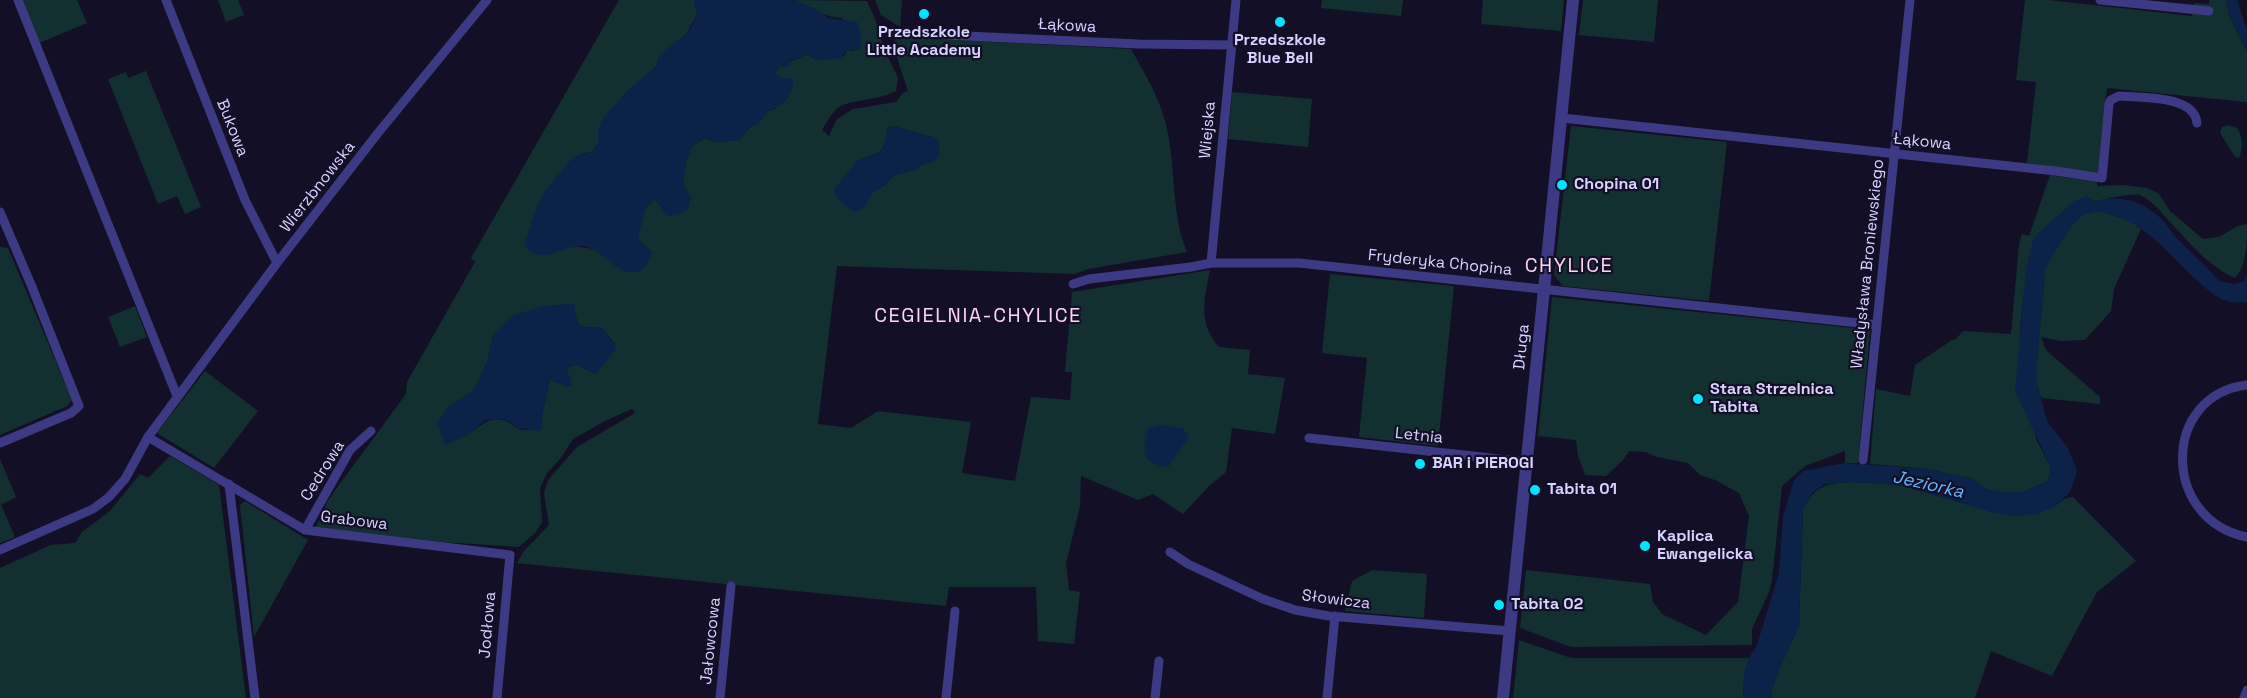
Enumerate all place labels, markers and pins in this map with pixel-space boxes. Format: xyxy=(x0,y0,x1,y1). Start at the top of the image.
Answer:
marker: Przedszkole Little Academy xyxy=(917,7,931,21)
marker: Przedszkole Blue Bell xyxy=(1273,15,1287,29)
place label: Przedszkole Little Academy xyxy=(867,23,981,61)
place label: Przedszkole Blue Bell xyxy=(1234,31,1326,69)
place label: Chopina 01 xyxy=(1574,175,1659,195)
marker: Chopina 01 xyxy=(1555,178,1569,192)
place label: Stara Strzelnica Tabita xyxy=(1710,380,1833,418)
marker: Stara Strzelnica Tabita xyxy=(1691,392,1705,406)
place label: BAR i PIEROGI xyxy=(1432,454,1534,474)
marker: BAR i PIEROGI xyxy=(1413,457,1427,471)
place label: Tabita 01 xyxy=(1547,480,1617,500)
marker: Tabita 01 xyxy=(1528,483,1542,497)
place label: Kaplica Ewangelicka xyxy=(1657,527,1753,565)
marker: Kaplica Ewangelicka xyxy=(1638,539,1652,553)
place label: Tabita 02 xyxy=(1511,595,1583,615)
marker: Tabita 02 xyxy=(1492,598,1506,612)

